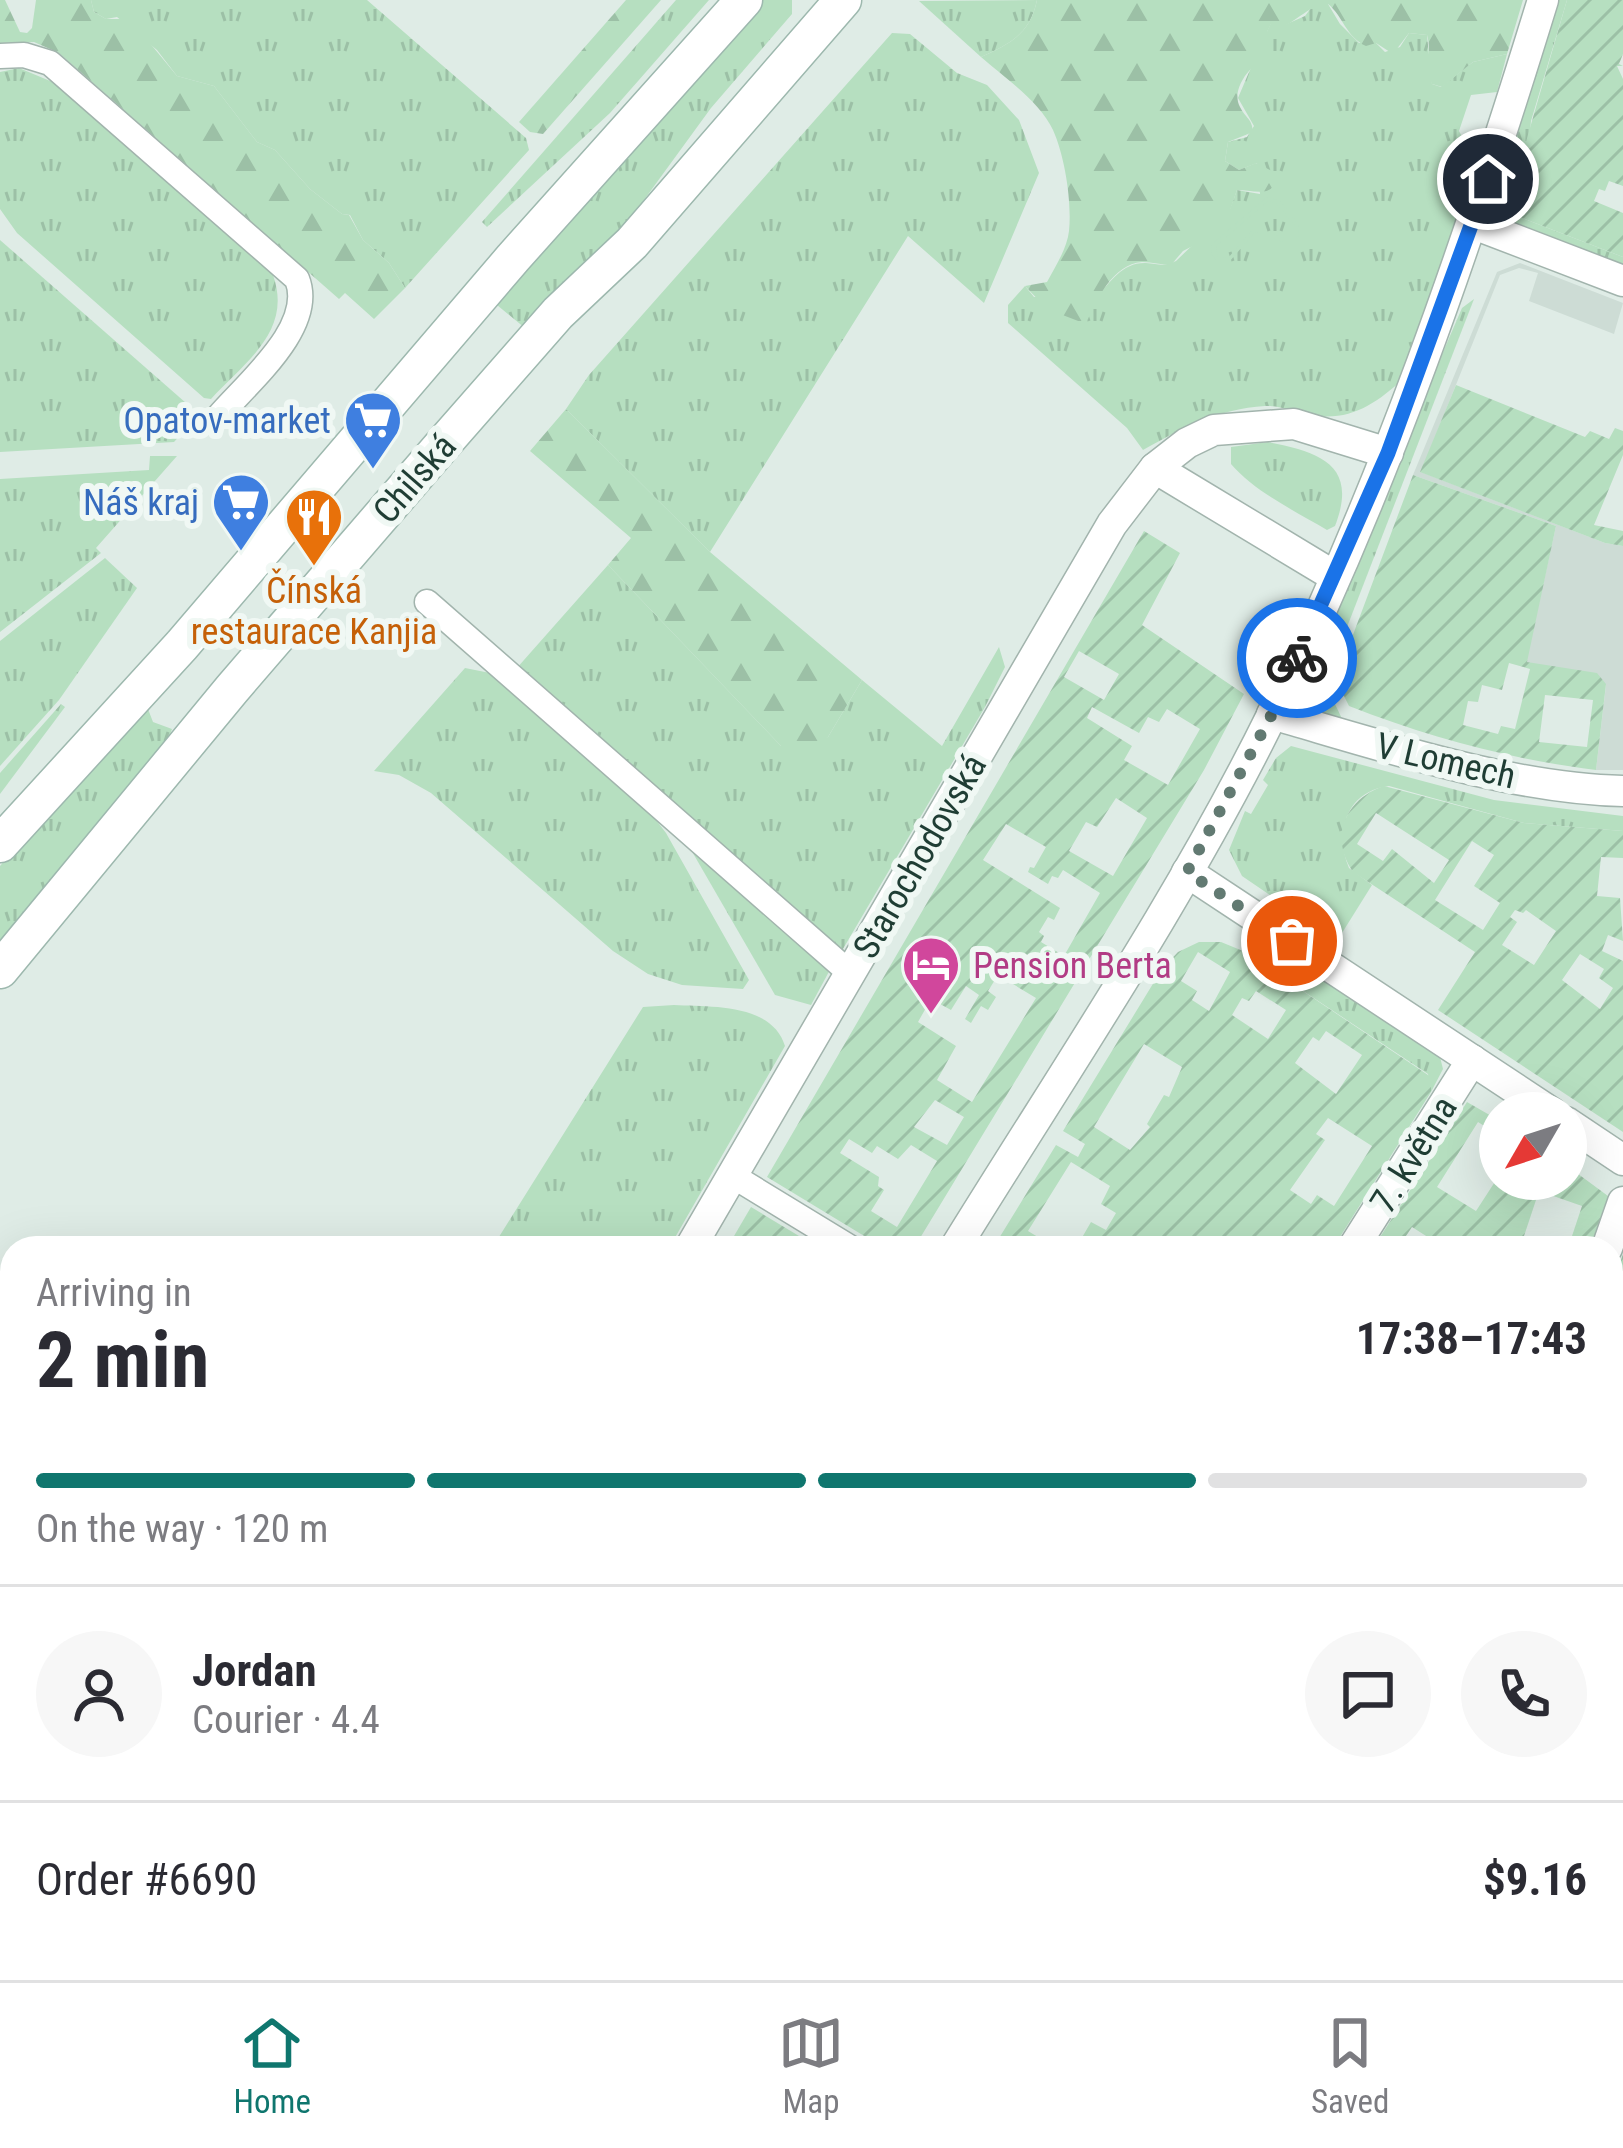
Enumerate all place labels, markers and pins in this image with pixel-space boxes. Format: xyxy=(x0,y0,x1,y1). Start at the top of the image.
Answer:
pin xyxy=(1437,128,1539,230)
supermarket icon: Opatov-market xyxy=(342,389,404,471)
place label: Opatov-market xyxy=(123,400,331,442)
supermarket icon: Náš kraj xyxy=(210,471,272,553)
place label: Náš kraj xyxy=(83,482,199,524)
restaurant icon: Čínská restaurace Kanjia xyxy=(283,486,345,568)
place label: Čínská restaurace Kanjia xyxy=(191,568,437,653)
pin xyxy=(1241,890,1343,992)
hotel icon: Pension Berta xyxy=(900,934,962,1016)
place label: Pension Berta xyxy=(973,945,1172,987)

